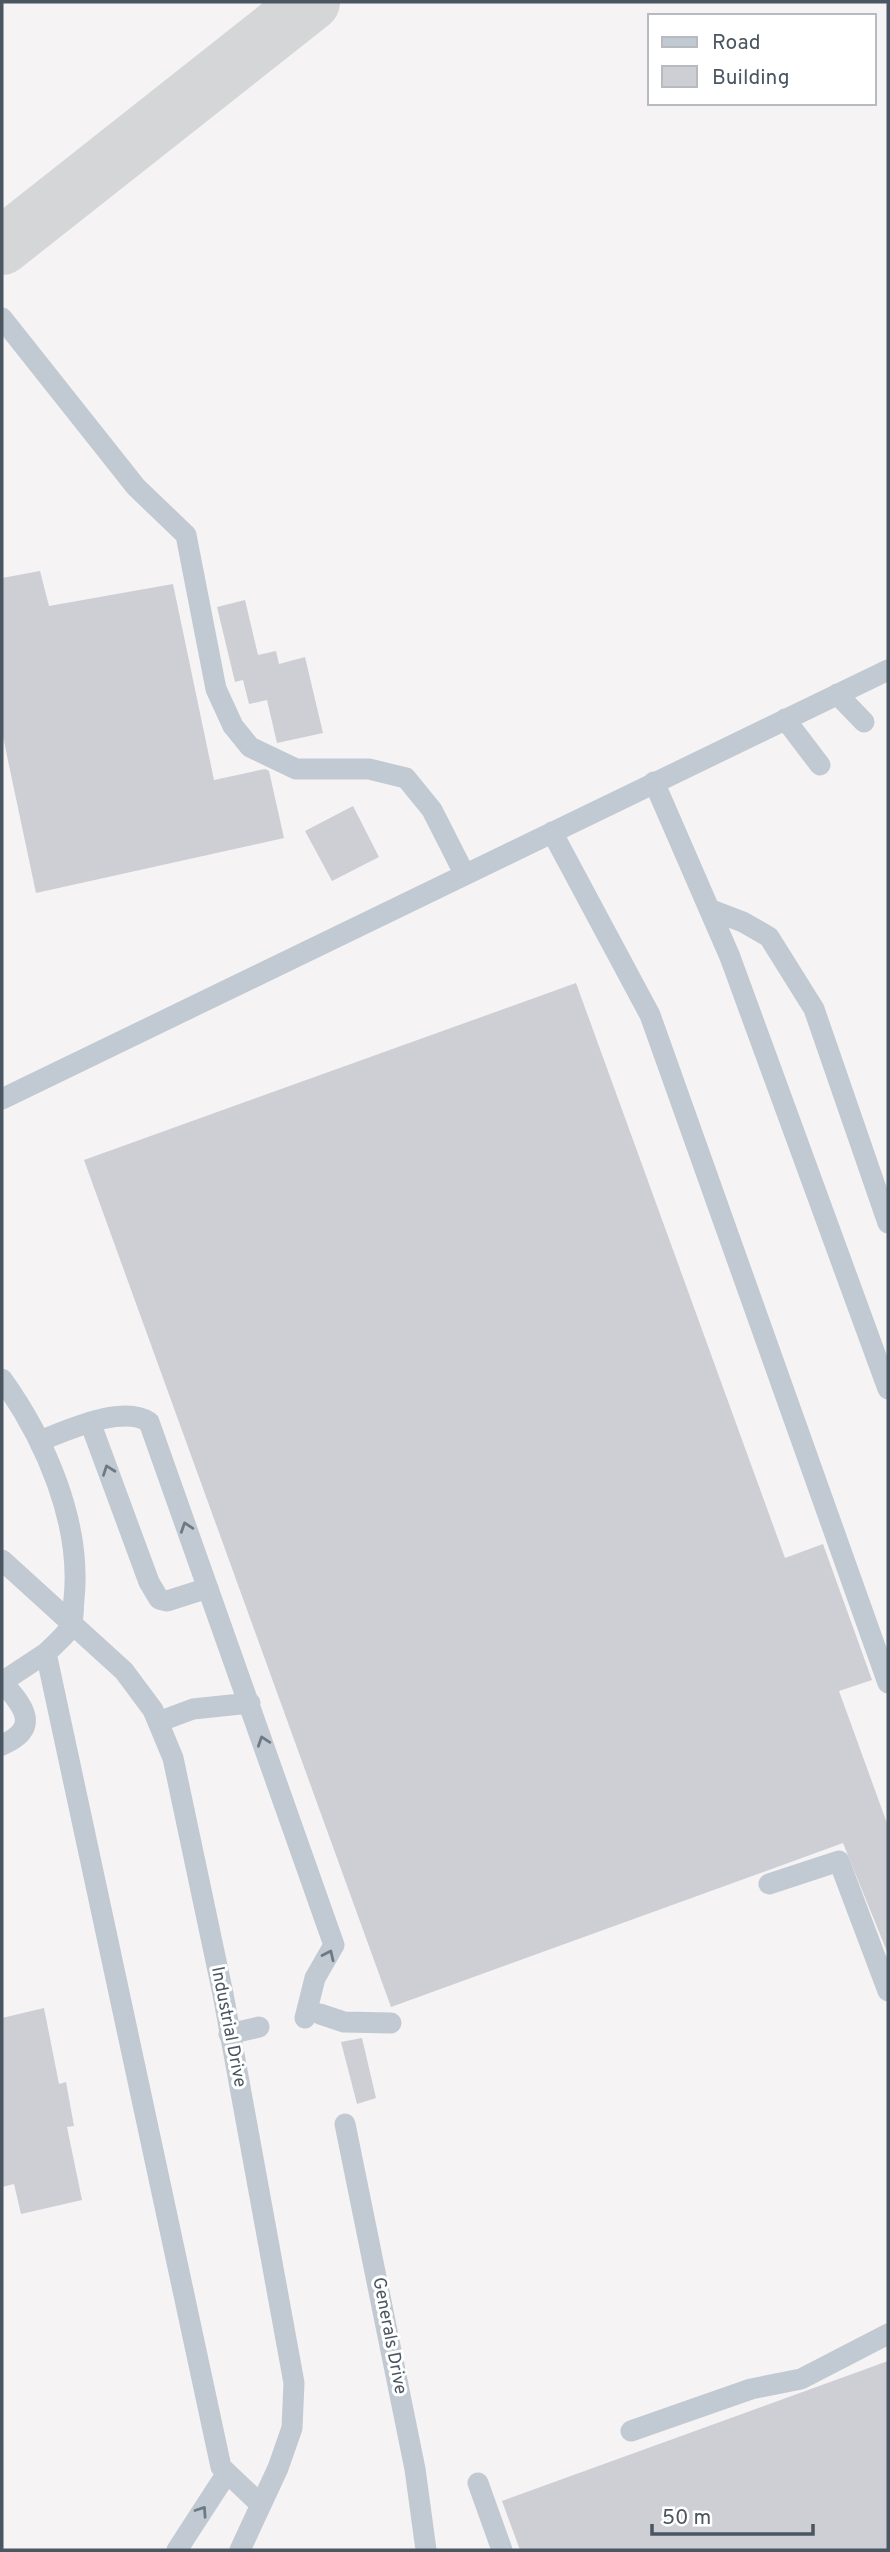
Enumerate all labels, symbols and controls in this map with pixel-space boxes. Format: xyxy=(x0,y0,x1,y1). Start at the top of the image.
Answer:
legend xyxy=(648,14,876,105)
text: Road xyxy=(712,30,761,57)
text: Building xyxy=(712,65,790,92)
one-way arrow xyxy=(102,1464,116,1476)
one-way arrow xyxy=(180,1521,194,1533)
one-way arrow xyxy=(257,1735,271,1747)
one-way arrow xyxy=(321,1950,335,1962)
street label: Industrial Drive xyxy=(205,1965,251,2089)
street label: Generals Drive xyxy=(366,2276,412,2396)
scale bar xyxy=(652,2492,813,2536)
text: 50 m xyxy=(662,2505,711,2532)
one-way arrow xyxy=(194,2506,207,2519)

